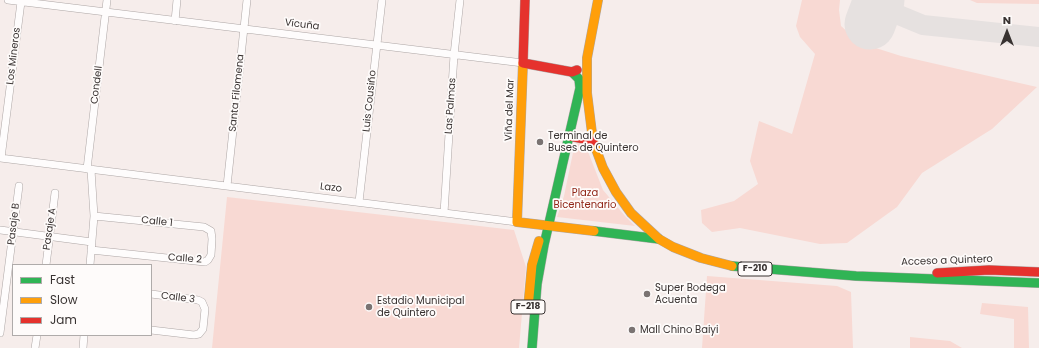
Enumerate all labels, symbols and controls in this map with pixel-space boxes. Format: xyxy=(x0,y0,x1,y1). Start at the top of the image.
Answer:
north arrow xyxy=(987,12,1027,52)
text: N xyxy=(1003,12,1011,28)
street label: Vicuña xyxy=(284,17,320,33)
street label: Los Mineros xyxy=(5,27,23,85)
street label: Santa Filomena xyxy=(227,54,247,132)
street label: Condell xyxy=(89,65,105,105)
street label: Luis Cousiño xyxy=(361,70,379,132)
street label: Las Palmas xyxy=(443,78,459,134)
street label: Viña del Mar xyxy=(503,79,517,141)
place label: Terminal de Buses de Quintero xyxy=(548,130,639,154)
marker: Terminal de Buses de Quintero xyxy=(535,137,545,147)
street label: Lazo xyxy=(319,181,343,195)
park label: Plaza Bicentenario xyxy=(554,187,616,210)
street label: Pasaje B xyxy=(5,202,23,246)
street label: Pasaje A xyxy=(41,207,59,251)
street label: Calle 1 xyxy=(141,214,173,230)
street label: Calle 2 xyxy=(168,252,202,266)
street label: Acceso a Quintero xyxy=(901,253,993,269)
road number: F-210 xyxy=(738,262,772,276)
legend xyxy=(12,264,152,336)
text: Fast xyxy=(50,271,75,288)
place label: Super Bodega Acuenta xyxy=(655,282,726,306)
marker: Super Bodega Acuenta xyxy=(642,289,652,299)
street label: Calle 3 xyxy=(160,290,196,306)
text: Slow xyxy=(50,291,78,308)
place label: Estadio Municipal de Quintero xyxy=(377,295,464,318)
road number: F-218 xyxy=(511,300,545,314)
marker: Estadio Municipal de Quintero xyxy=(364,302,374,312)
text: Jam xyxy=(50,311,77,328)
place label: Mall Chino Baiyi xyxy=(640,324,718,336)
marker: Mall Chino Baiyi xyxy=(627,325,637,335)

